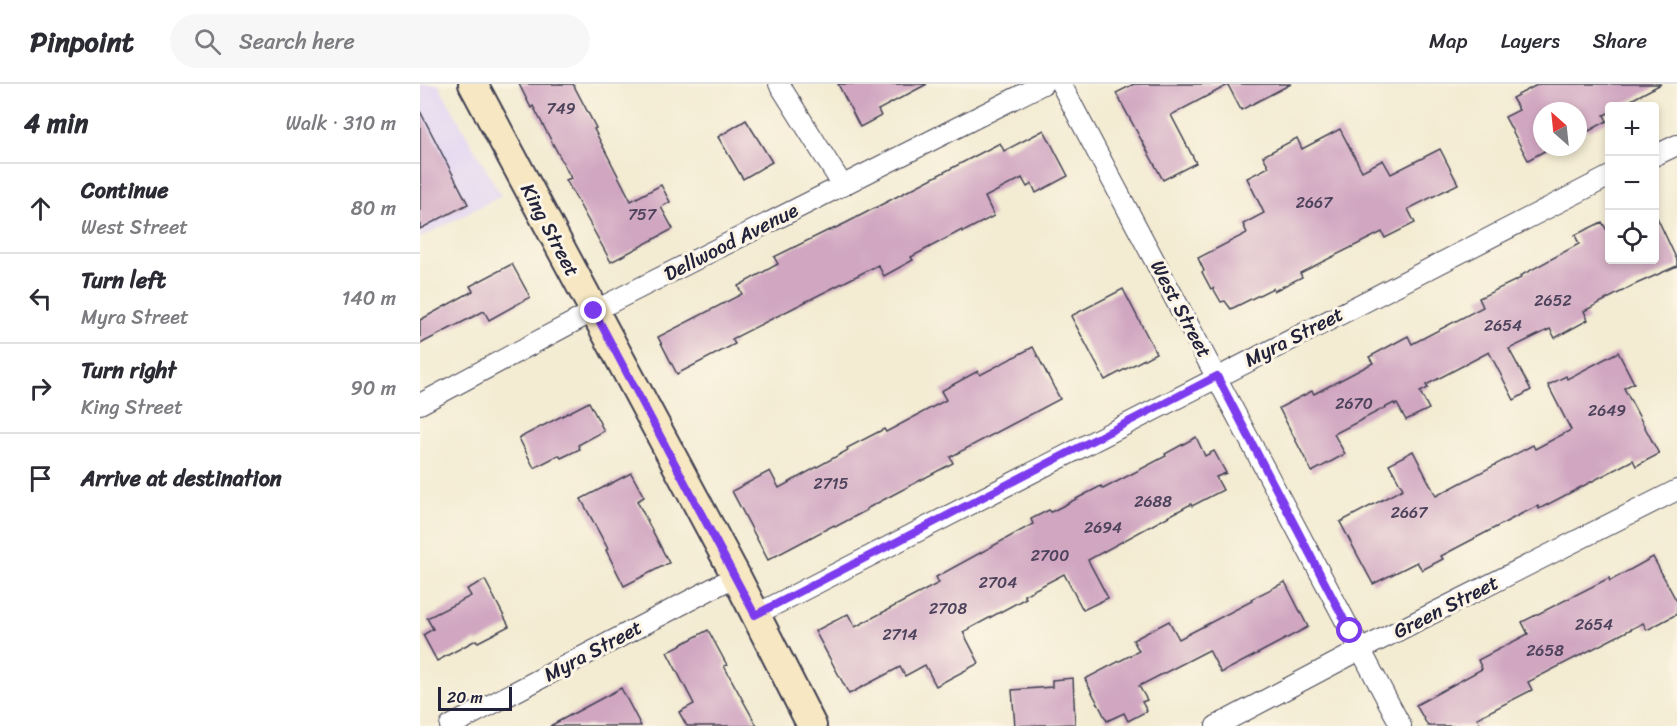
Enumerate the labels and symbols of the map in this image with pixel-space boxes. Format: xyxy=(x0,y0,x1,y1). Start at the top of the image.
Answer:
house number: 749 xyxy=(547,94,576,123)
north arrow xyxy=(1533,102,1587,156)
street label: King Street xyxy=(511,177,589,283)
house number: 2667 xyxy=(1296,188,1333,217)
street label: Dellwood Avenue xyxy=(657,193,805,291)
house number: 757 xyxy=(628,200,657,229)
street label: West Street xyxy=(1140,254,1222,365)
house number: 2652 xyxy=(1534,286,1572,315)
route end xyxy=(580,297,606,323)
street label: Myra Street xyxy=(1238,297,1350,377)
house number: 2654 xyxy=(1484,311,1522,340)
house number: 2670 xyxy=(1335,389,1373,418)
house number: 2649 xyxy=(1588,396,1626,425)
house number: 2715 xyxy=(813,469,849,498)
house number: 2688 xyxy=(1134,487,1172,516)
house number: 2667 xyxy=(1391,498,1428,527)
house number: 2694 xyxy=(1084,513,1122,542)
house number: 2700 xyxy=(1031,541,1069,570)
street label: Green Street xyxy=(1387,565,1505,649)
house number: 2704 xyxy=(979,568,1017,597)
house number: 2708 xyxy=(929,594,967,623)
street label: Myra Street xyxy=(537,610,649,692)
house number: 2654 xyxy=(1575,610,1613,639)
route start xyxy=(1336,617,1362,643)
house number: 2714 xyxy=(882,620,918,649)
house number: 2658 xyxy=(1526,636,1564,665)
scale bar xyxy=(438,684,512,712)

